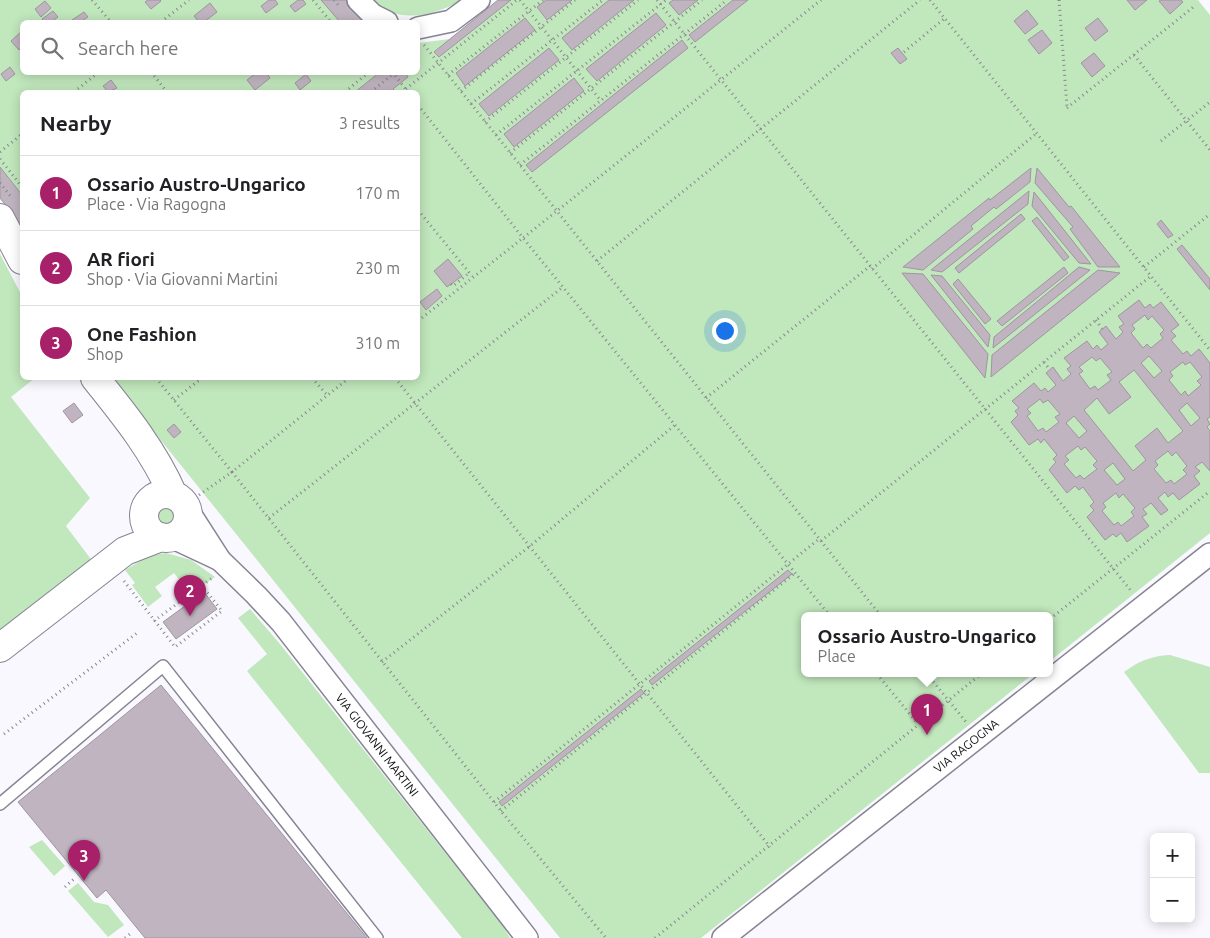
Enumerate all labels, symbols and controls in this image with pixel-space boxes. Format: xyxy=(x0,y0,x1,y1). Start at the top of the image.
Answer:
search box xyxy=(20,20,420,75)
icon: search xyxy=(38,34,66,62)
text: Search here xyxy=(78,37,178,59)
text: Nearby xyxy=(40,111,111,135)
text: 3 results xyxy=(339,114,400,132)
text: Ossario Austro-Ungarico xyxy=(87,173,306,195)
text: 1 xyxy=(51,184,61,202)
text: 170 m xyxy=(355,184,400,202)
text: Place · Via Ragogna xyxy=(87,195,226,213)
text: AR fiori xyxy=(87,248,155,270)
text: 2 xyxy=(51,259,61,277)
text: 230 m xyxy=(355,259,400,277)
text: Shop · Via Giovanni Martini xyxy=(87,270,278,288)
your location xyxy=(712,318,738,344)
text: One Fashion xyxy=(87,323,197,345)
text: 3 xyxy=(51,334,61,352)
text: 310 m xyxy=(355,334,400,352)
text: Shop xyxy=(87,345,123,363)
pin: 2 xyxy=(174,575,206,616)
popup xyxy=(801,612,1053,677)
text: Ossario Austro-Ungarico xyxy=(818,625,1036,647)
text: Place xyxy=(818,647,856,665)
street label: VIA GIOVANNI MARTINI xyxy=(333,691,421,799)
pin: 1 xyxy=(911,694,943,735)
street label: VIA RAGOGNA xyxy=(931,716,1001,775)
map controls xyxy=(1150,833,1195,923)
button: + xyxy=(1150,833,1195,878)
pin: 3 xyxy=(68,840,100,881)
button: − xyxy=(1150,878,1195,923)

